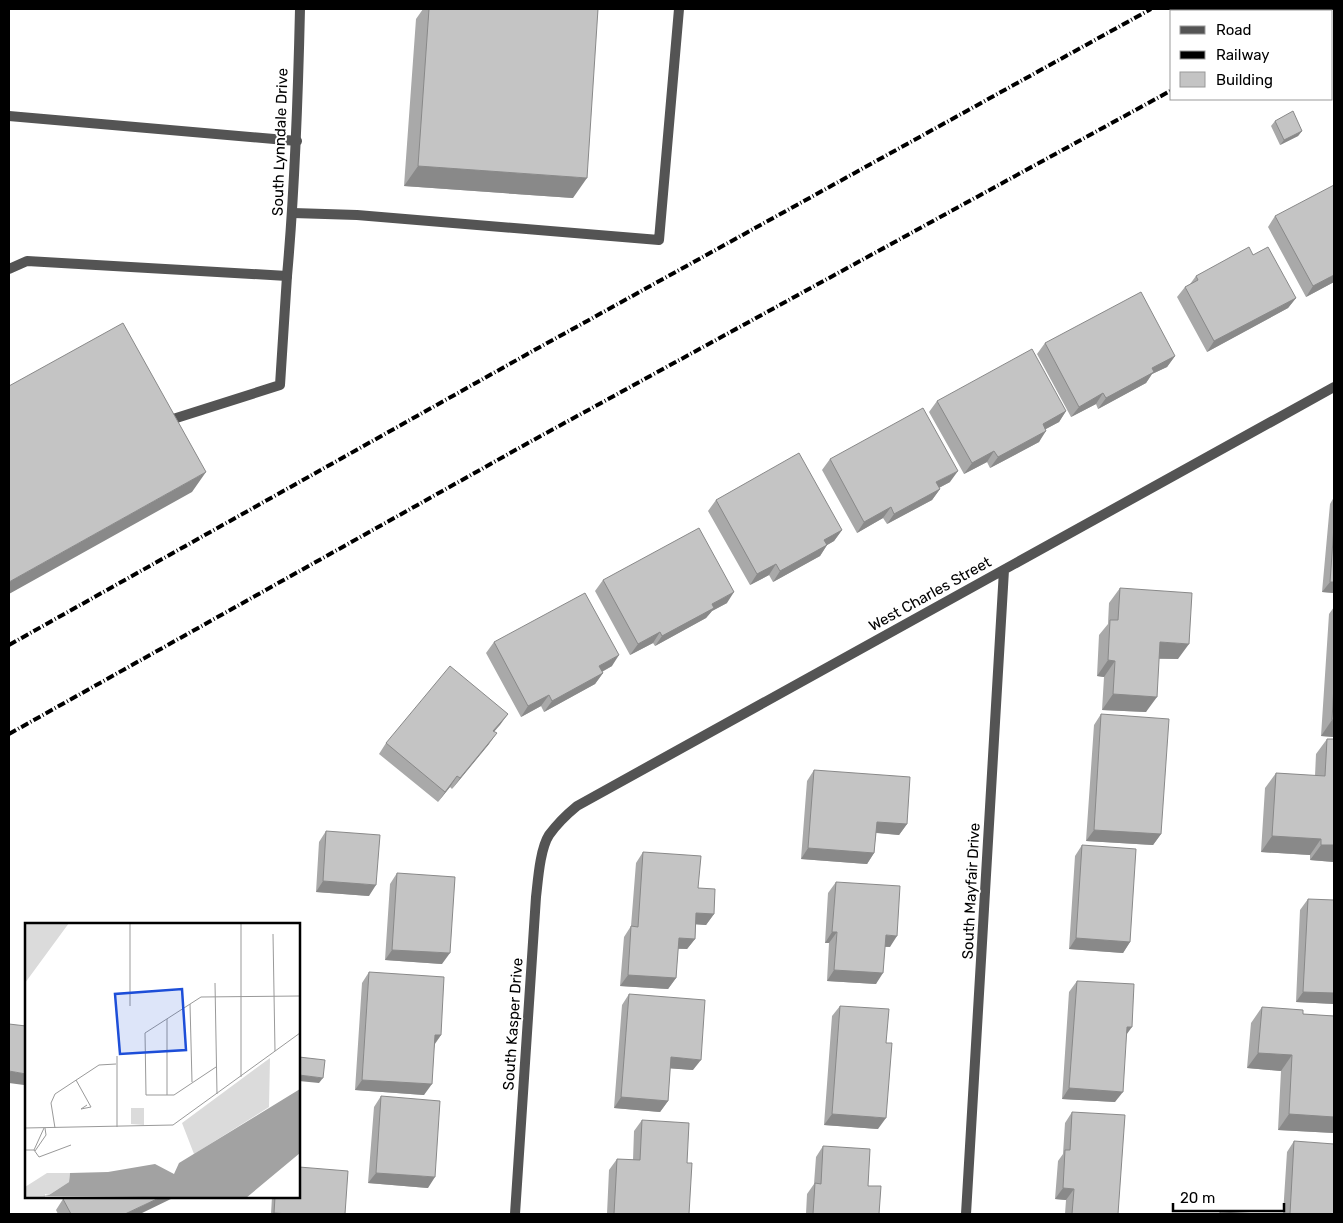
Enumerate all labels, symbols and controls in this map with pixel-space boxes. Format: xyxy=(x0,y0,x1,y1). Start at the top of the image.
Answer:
legend xyxy=(1170,10,1333,100)
text: Road xyxy=(1216,21,1252,39)
text: Railway xyxy=(1216,46,1270,64)
street label: South Lynndale Drive xyxy=(268,68,292,216)
text: Building xyxy=(1216,71,1273,89)
street label: West Charles Street xyxy=(866,553,994,635)
street label: South Mayfair Drive xyxy=(958,822,984,960)
inset map xyxy=(25,923,300,1198)
street label: South Kasper Drive xyxy=(499,957,527,1091)
scale bar xyxy=(1173,1180,1284,1212)
text: 20 m xyxy=(1180,1189,1215,1207)

